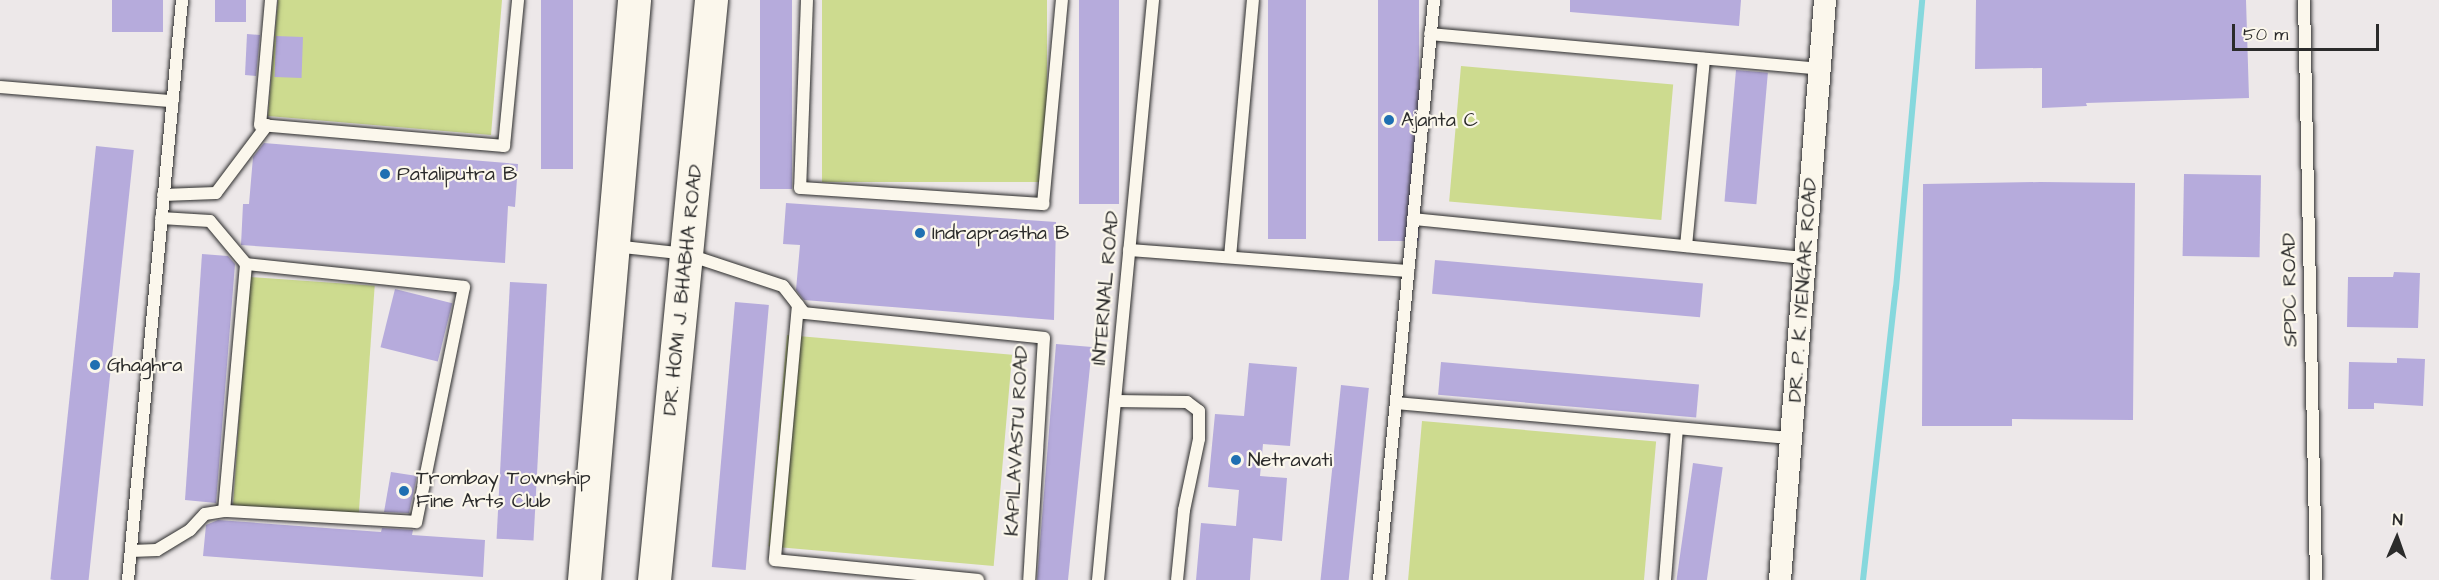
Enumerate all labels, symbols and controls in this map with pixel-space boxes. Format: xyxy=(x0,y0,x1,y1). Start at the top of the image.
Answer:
scale bar xyxy=(2235,12,2382,50)
text: 50 m xyxy=(2243,22,2288,47)
place label: Ajanta C xyxy=(1401,108,1478,132)
marker: Ajanta C xyxy=(1382,113,1396,127)
place label: Pataliputra B xyxy=(397,162,517,186)
street label: DR. HOMI J. BHABHA ROAD xyxy=(658,163,708,417)
marker: Pataliputra B xyxy=(378,167,392,181)
street label: DR. P. K. IYENGAR ROAD xyxy=(1783,177,1823,403)
street label: INTERNAL ROAD xyxy=(1087,210,1125,366)
place label: Indraprastha B xyxy=(932,221,1069,245)
marker: Indraprastha B xyxy=(913,226,927,240)
street label: SPDC ROAD xyxy=(2277,233,2303,347)
street label: KAPILAVASTU ROAD xyxy=(1000,345,1034,537)
place label: Ghaghra xyxy=(107,353,182,377)
marker: Ghaghra xyxy=(88,358,102,372)
place label: Netravati xyxy=(1248,448,1332,472)
marker: Netravati xyxy=(1229,453,1243,467)
place label: Trombay Township Fine Arts Club xyxy=(416,467,591,514)
marker: Trombay Township Fine Arts Club xyxy=(397,484,411,498)
north arrow xyxy=(2367,508,2427,568)
text: N xyxy=(2392,509,2403,531)

